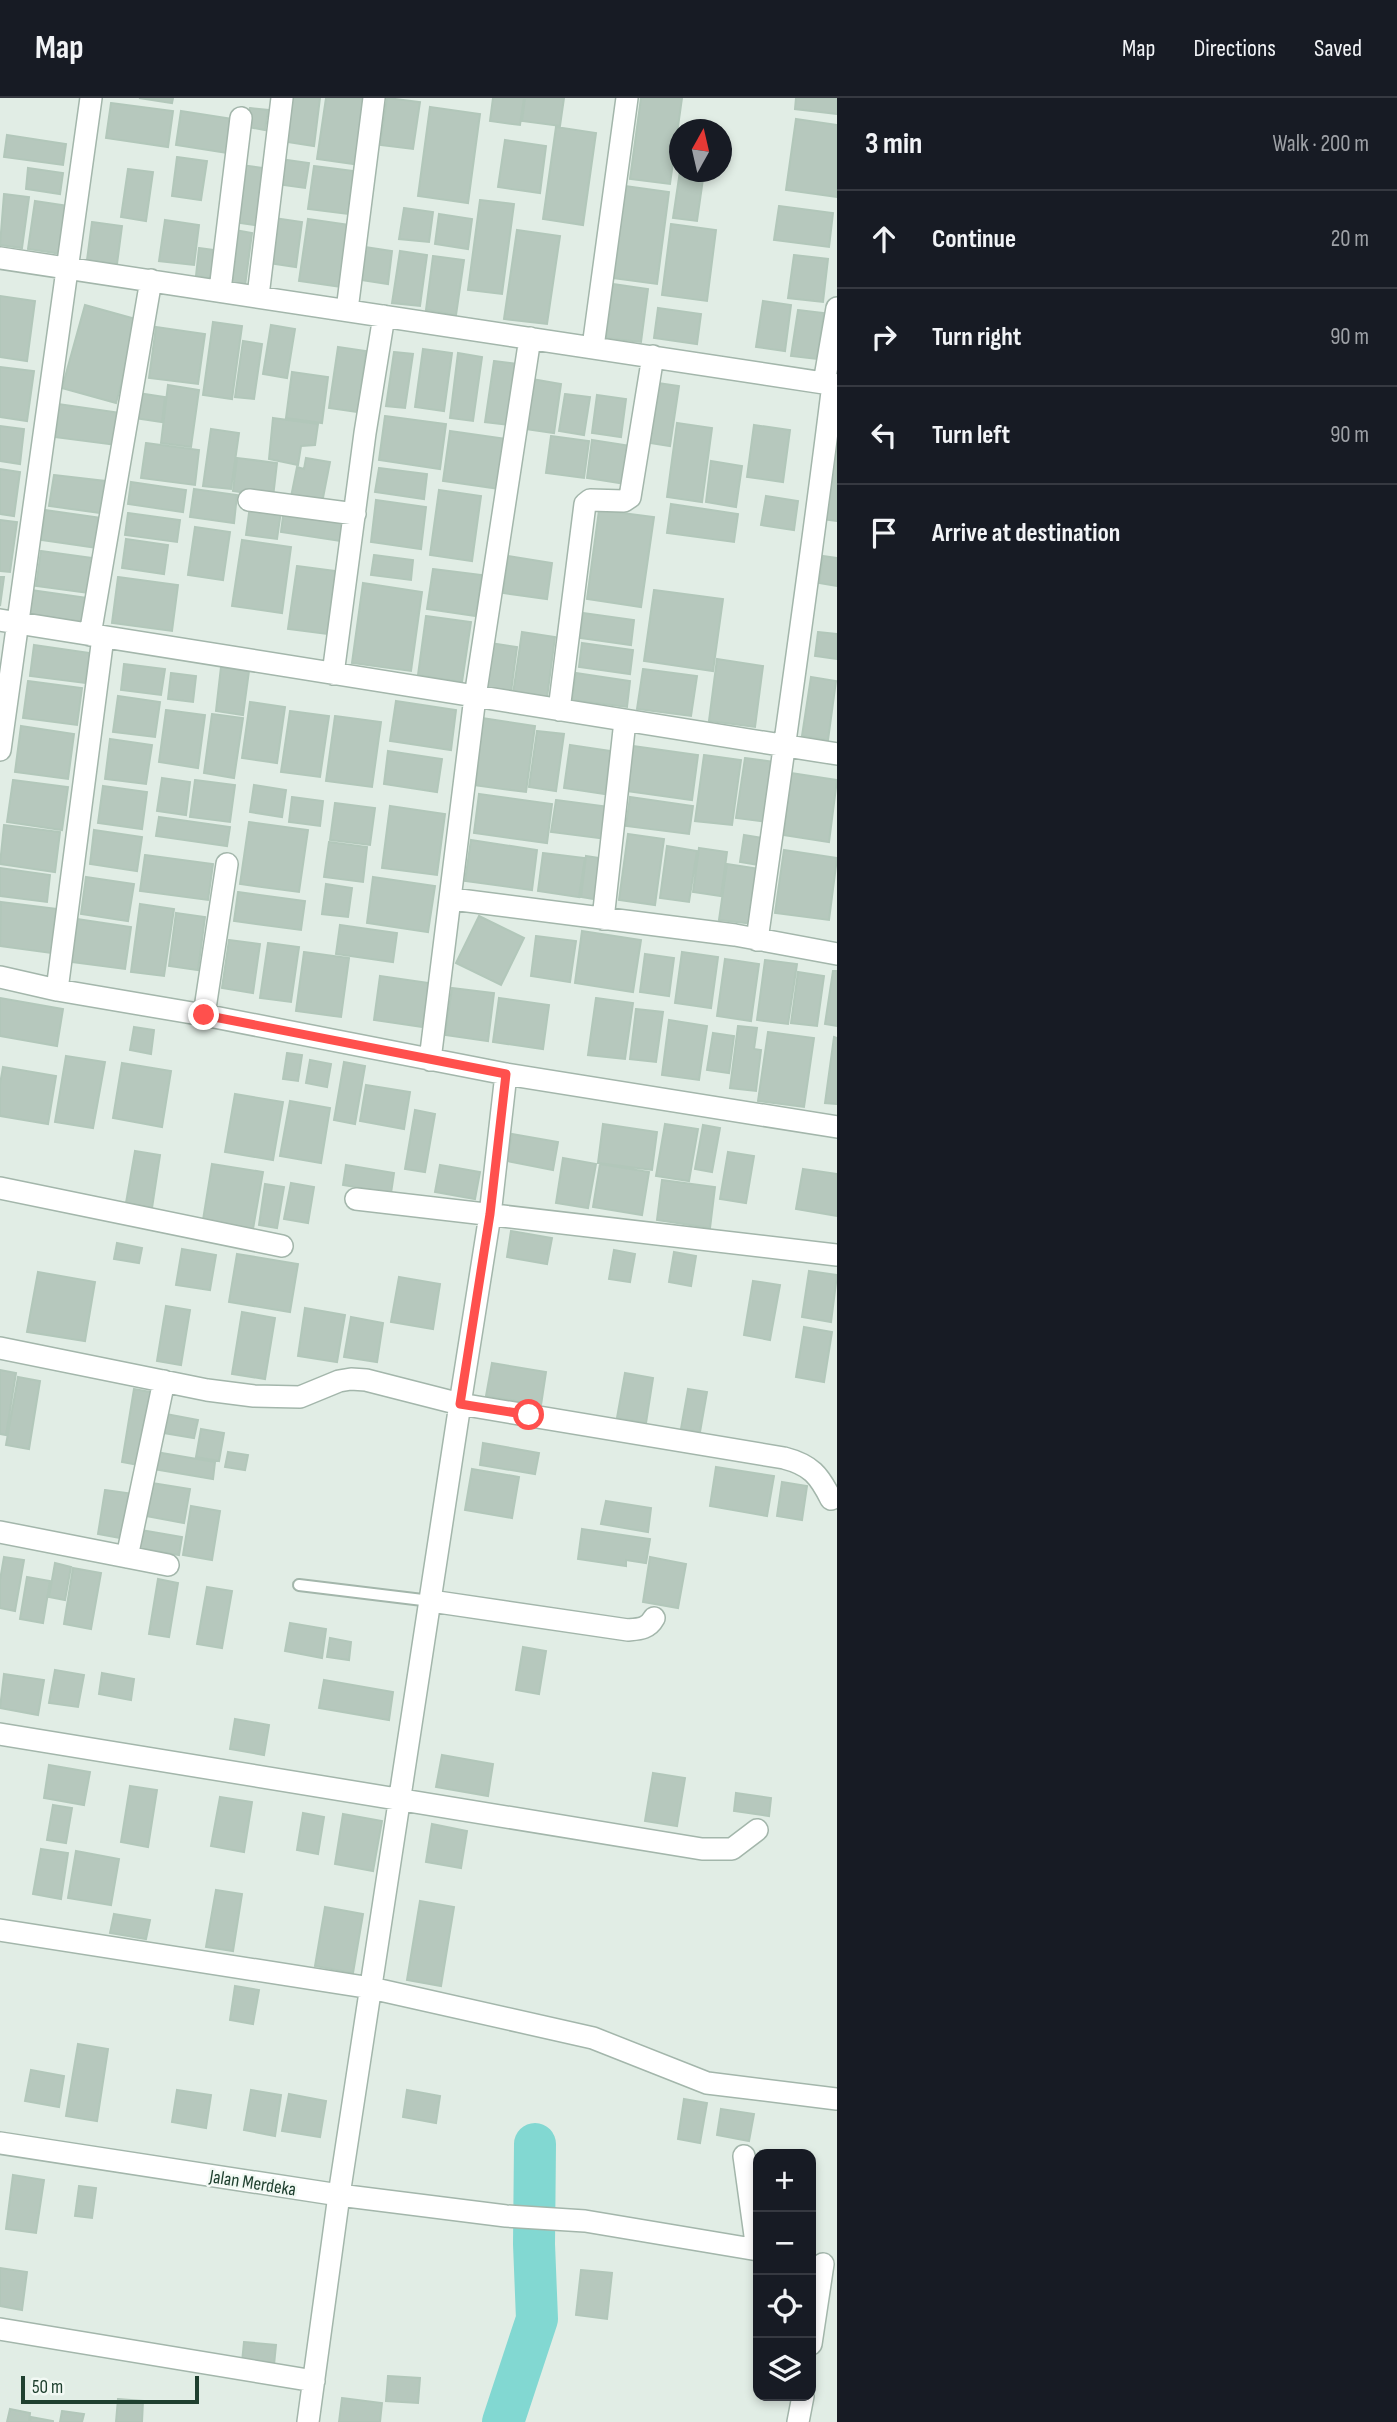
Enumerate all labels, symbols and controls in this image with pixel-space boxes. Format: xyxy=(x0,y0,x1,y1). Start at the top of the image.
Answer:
text: Map xyxy=(35,28,84,68)
text: Map xyxy=(1122,34,1155,63)
text: Directions xyxy=(1193,34,1276,63)
text: Saved xyxy=(1314,34,1362,63)
north arrow xyxy=(669,119,732,182)
text: 3 min xyxy=(865,126,922,162)
text: Walk · 200 m xyxy=(1272,130,1369,158)
icon: ahead xyxy=(865,220,903,258)
text: Continue xyxy=(932,224,1016,255)
text: 20 m xyxy=(1331,225,1369,253)
icon: right xyxy=(865,318,903,356)
text: Turn right xyxy=(932,322,1021,353)
text: 90 m xyxy=(1330,323,1369,351)
icon: left xyxy=(865,416,903,454)
text: Turn left xyxy=(932,420,1010,451)
text: 90 m xyxy=(1330,421,1369,449)
icon: arrive xyxy=(865,514,903,552)
text: Arrive at destination xyxy=(932,518,1120,549)
route end xyxy=(188,999,219,1030)
route start xyxy=(513,1399,544,1430)
map controls xyxy=(753,2149,816,2401)
button: + xyxy=(753,2149,816,2212)
street label: Jalan Merdeka xyxy=(207,2165,298,2202)
button: − xyxy=(753,2212,816,2275)
button: locate xyxy=(753,2275,816,2338)
button: layers xyxy=(753,2338,816,2401)
scale bar xyxy=(21,2373,200,2405)
text: 50 m xyxy=(32,2376,63,2399)

